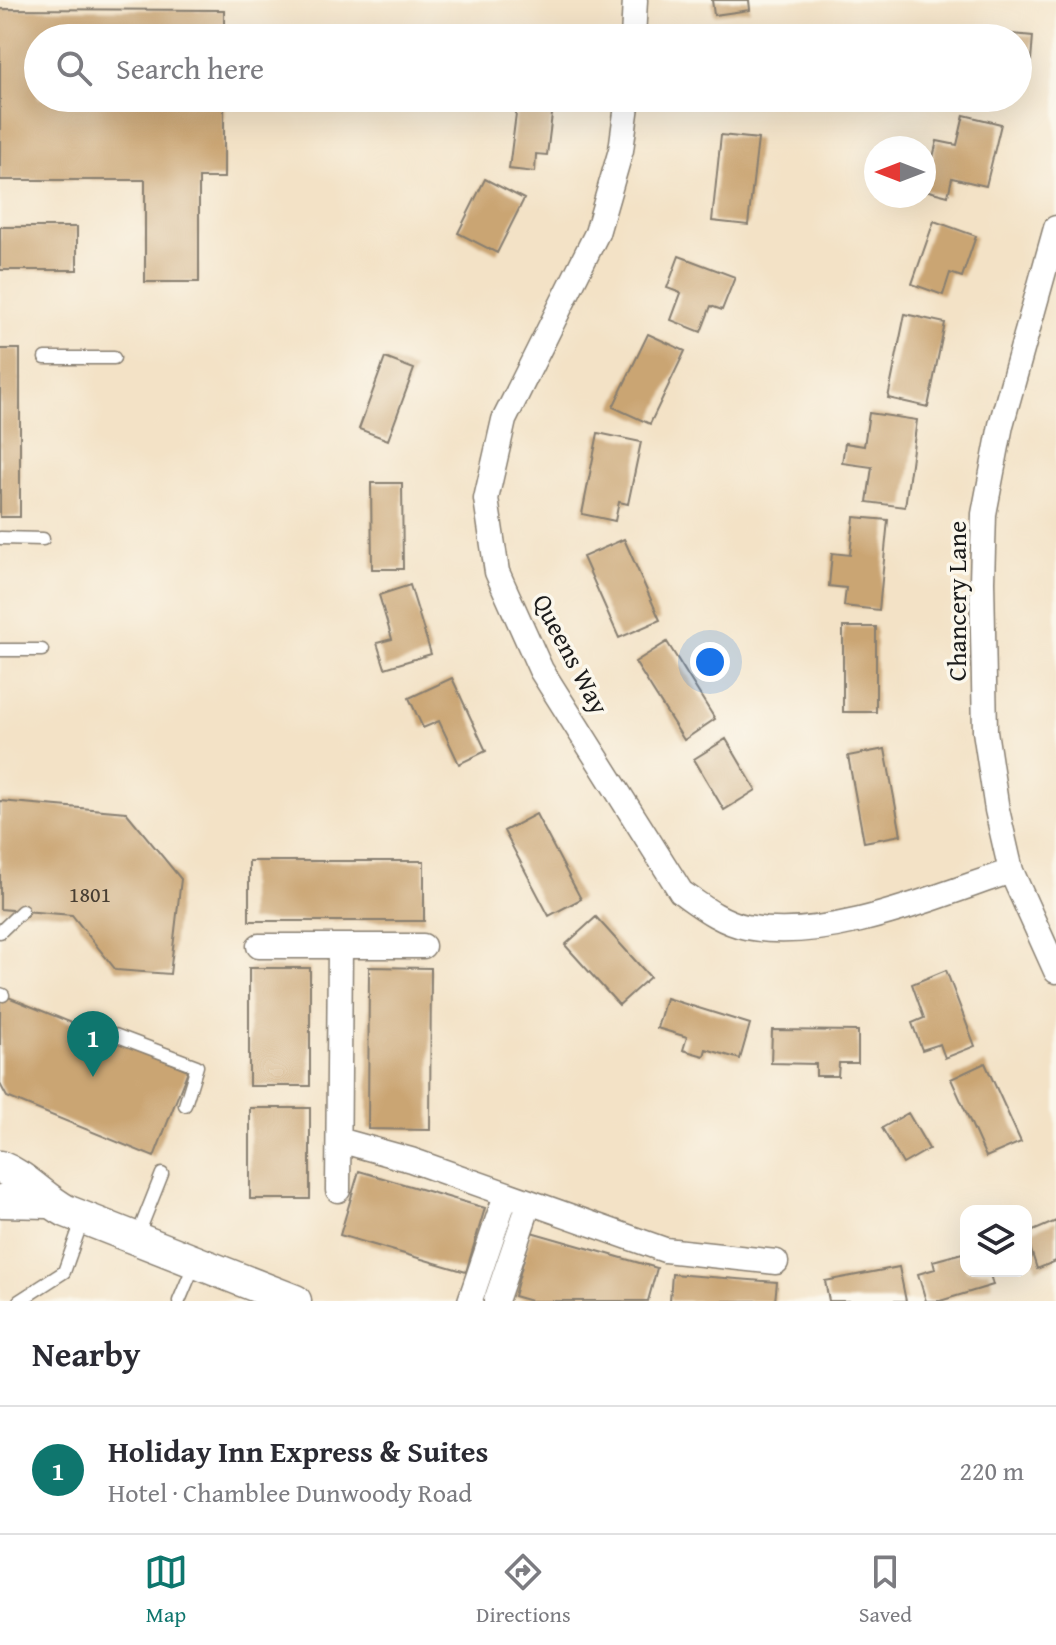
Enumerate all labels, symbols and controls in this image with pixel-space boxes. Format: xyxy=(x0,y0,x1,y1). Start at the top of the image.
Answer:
search box xyxy=(24,24,1032,112)
icon: search xyxy=(52,46,96,90)
text: Search here xyxy=(116,46,264,90)
north arrow xyxy=(864,136,936,208)
street label: Chancery Lane xyxy=(937,521,976,681)
street label: Queens Way xyxy=(523,587,619,721)
your location xyxy=(690,642,730,682)
house number: 1801 xyxy=(69,878,111,910)
pin: 1 xyxy=(67,1011,119,1077)
map controls xyxy=(960,1205,1032,1277)
button: layers xyxy=(960,1205,1032,1277)
text: Nearby xyxy=(32,1329,141,1378)
text: Holiday Inn Express & Suites xyxy=(108,1429,488,1473)
text: 1 xyxy=(51,1451,65,1490)
text: 220 m xyxy=(959,1451,1024,1490)
text: Hotel · Chamblee Dunwoody Road xyxy=(108,1473,472,1512)
tab: Map xyxy=(144,1550,188,1630)
tab: Directions xyxy=(476,1550,571,1630)
tab: Saved xyxy=(859,1550,912,1630)

